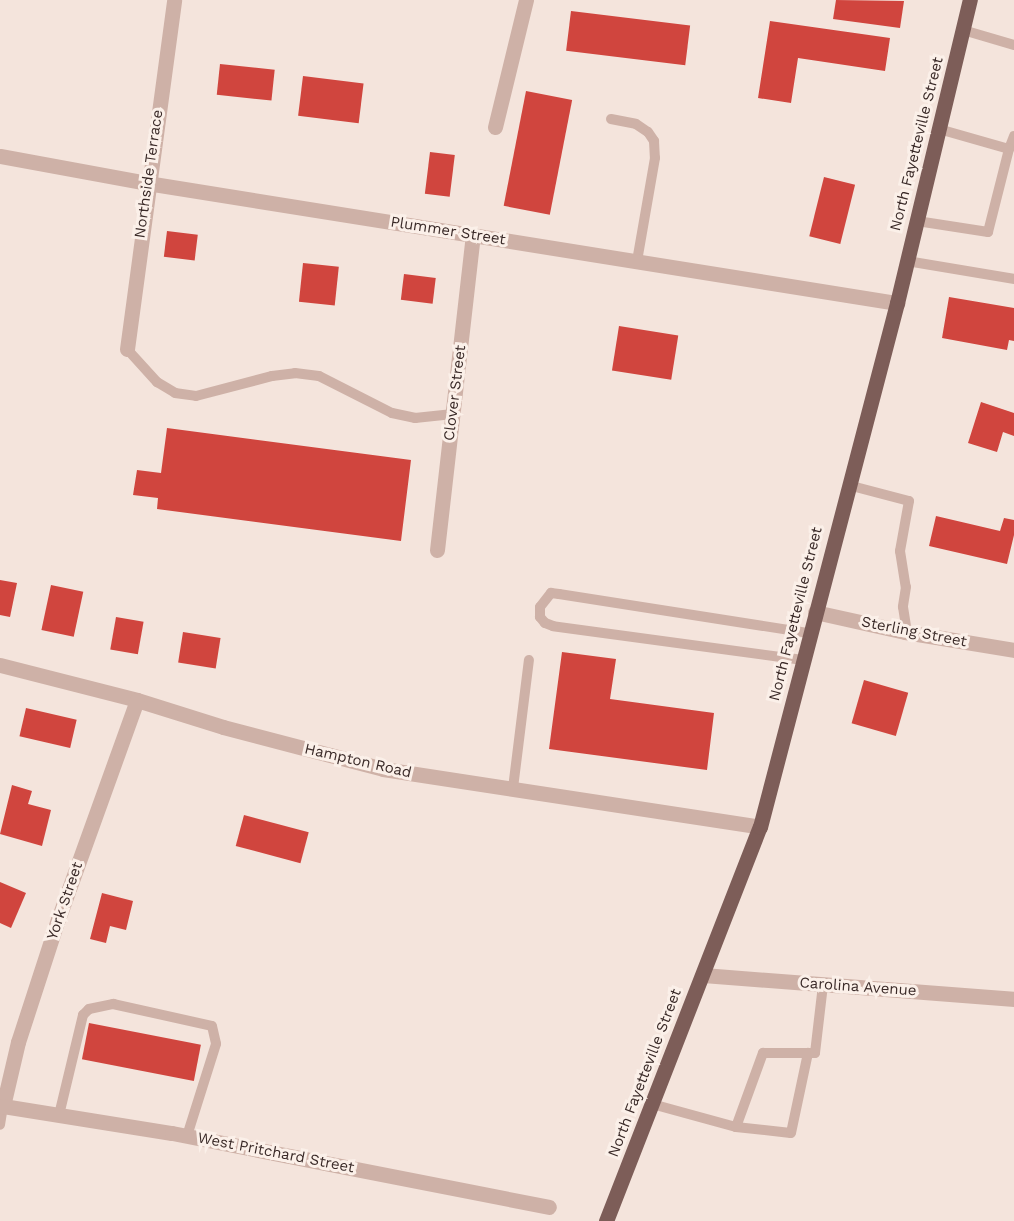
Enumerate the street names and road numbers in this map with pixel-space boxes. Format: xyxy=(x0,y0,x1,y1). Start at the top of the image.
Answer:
street label: North Fayetteville Street xyxy=(887,55,947,233)
street label: Northside Terrace xyxy=(131,108,167,240)
street label: Plummer Street xyxy=(389,213,507,249)
street label: Clover Street xyxy=(440,344,470,442)
street label: North Fayetteville Street xyxy=(766,525,826,703)
street label: Sterling Street xyxy=(860,613,968,651)
street label: Hampton Road xyxy=(303,740,413,782)
street label: York Street xyxy=(43,860,87,942)
street label: Carolina Avenue xyxy=(798,974,918,1000)
street label: North Fayetteville Street xyxy=(605,986,685,1160)
street label: West Pritchard Street xyxy=(196,1129,356,1177)

